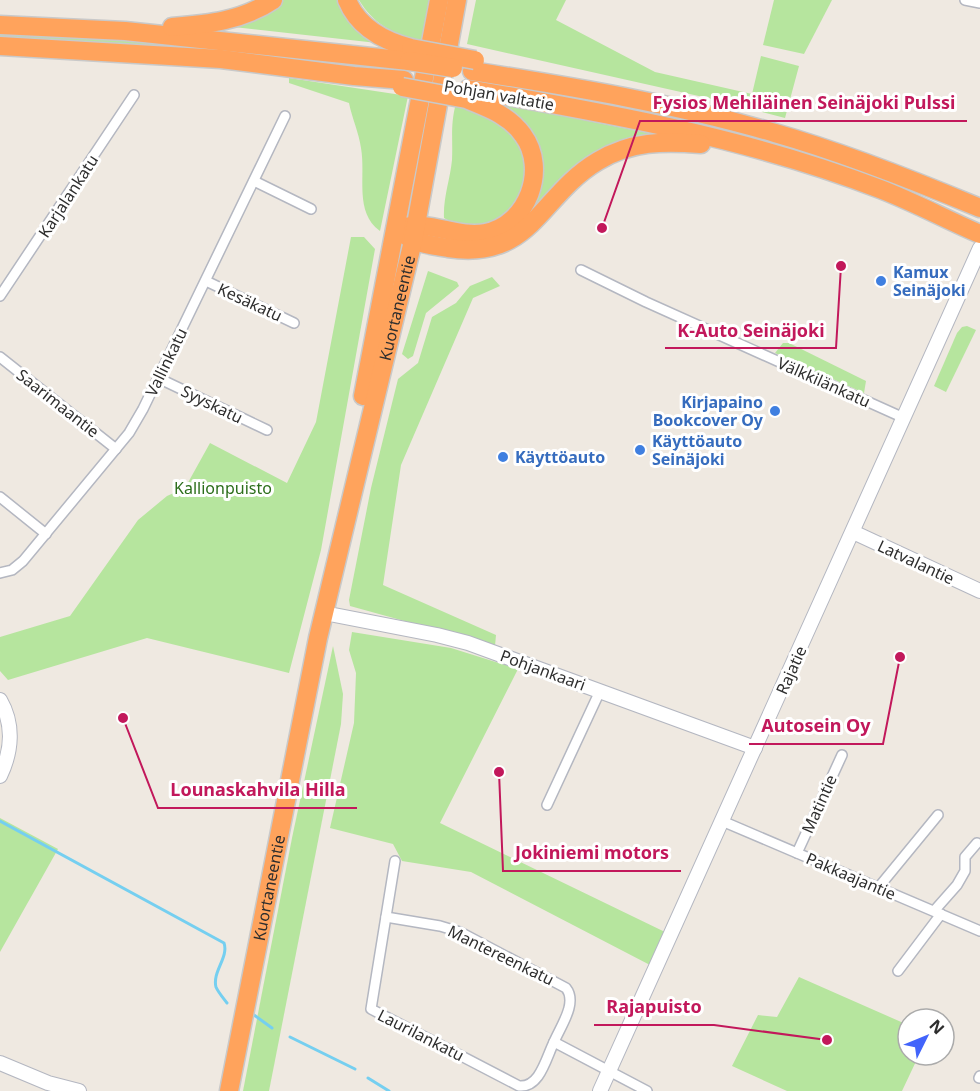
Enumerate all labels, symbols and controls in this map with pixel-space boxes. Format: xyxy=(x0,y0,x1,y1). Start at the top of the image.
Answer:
street label: Pohjan valtatie xyxy=(442,75,556,115)
callout: Fysios Mehiläinen Seinäjoki Pulssi xyxy=(640,85,967,121)
text: Fysios Mehiläinen Seinäjoki Pulssi xyxy=(653,90,955,114)
street label: Karjalankatu xyxy=(33,150,103,242)
street label: Kuortaneentie xyxy=(374,253,420,363)
place label: Kamux Seinäjoki xyxy=(893,261,966,301)
marker: Kamux Seinäjoki xyxy=(874,274,888,288)
street label: Kesäkatu xyxy=(214,277,286,327)
callout: K-Auto Seinäjoki xyxy=(665,312,836,348)
text: K-Auto Seinäjoki xyxy=(677,318,825,342)
street label: Vallinkatu xyxy=(140,324,192,400)
street label: Välkkilänkatu xyxy=(774,352,874,412)
street label: Saarimaantie xyxy=(12,364,104,442)
street label: Syyskatu xyxy=(178,380,246,428)
place label: Kirjapaino Bookcover Oy xyxy=(653,391,764,431)
marker: Kirjapaino Bookcover Oy xyxy=(768,404,782,418)
place label: Käyttöauto Seinäjoki xyxy=(652,430,742,470)
marker: Käyttöauto Seinäjoki xyxy=(633,443,647,457)
place label: Käyttöauto xyxy=(515,446,605,468)
marker: Käyttöauto xyxy=(496,450,510,464)
park label: Kallionpuisto xyxy=(174,477,272,499)
street label: Latvalantie xyxy=(874,535,958,589)
street label: Rajatie xyxy=(771,642,811,698)
street label: Pohjankaari xyxy=(497,644,589,696)
callout: Autosein Oy xyxy=(749,708,883,744)
text: Autosein Oy xyxy=(761,713,871,737)
street label: Matintie xyxy=(796,771,842,837)
callout: Lounaskahvila Hilla xyxy=(158,772,357,808)
text: Lounaskahvila Hilla xyxy=(170,777,346,801)
street label: Kuortaneentie xyxy=(248,833,290,943)
callout: Jokiniemi motors xyxy=(503,835,681,871)
text: Jokiniemi motors xyxy=(513,840,669,864)
street label: Pakkaajantie xyxy=(803,847,899,905)
street label: Mantereenkatu xyxy=(444,920,558,990)
callout: Rajapuisto xyxy=(594,989,714,1025)
text: Rajapuisto xyxy=(606,994,702,1018)
street label: Laurilankatu xyxy=(374,1004,468,1066)
north arrow xyxy=(896,1007,956,1067)
text: N xyxy=(924,1015,949,1039)

